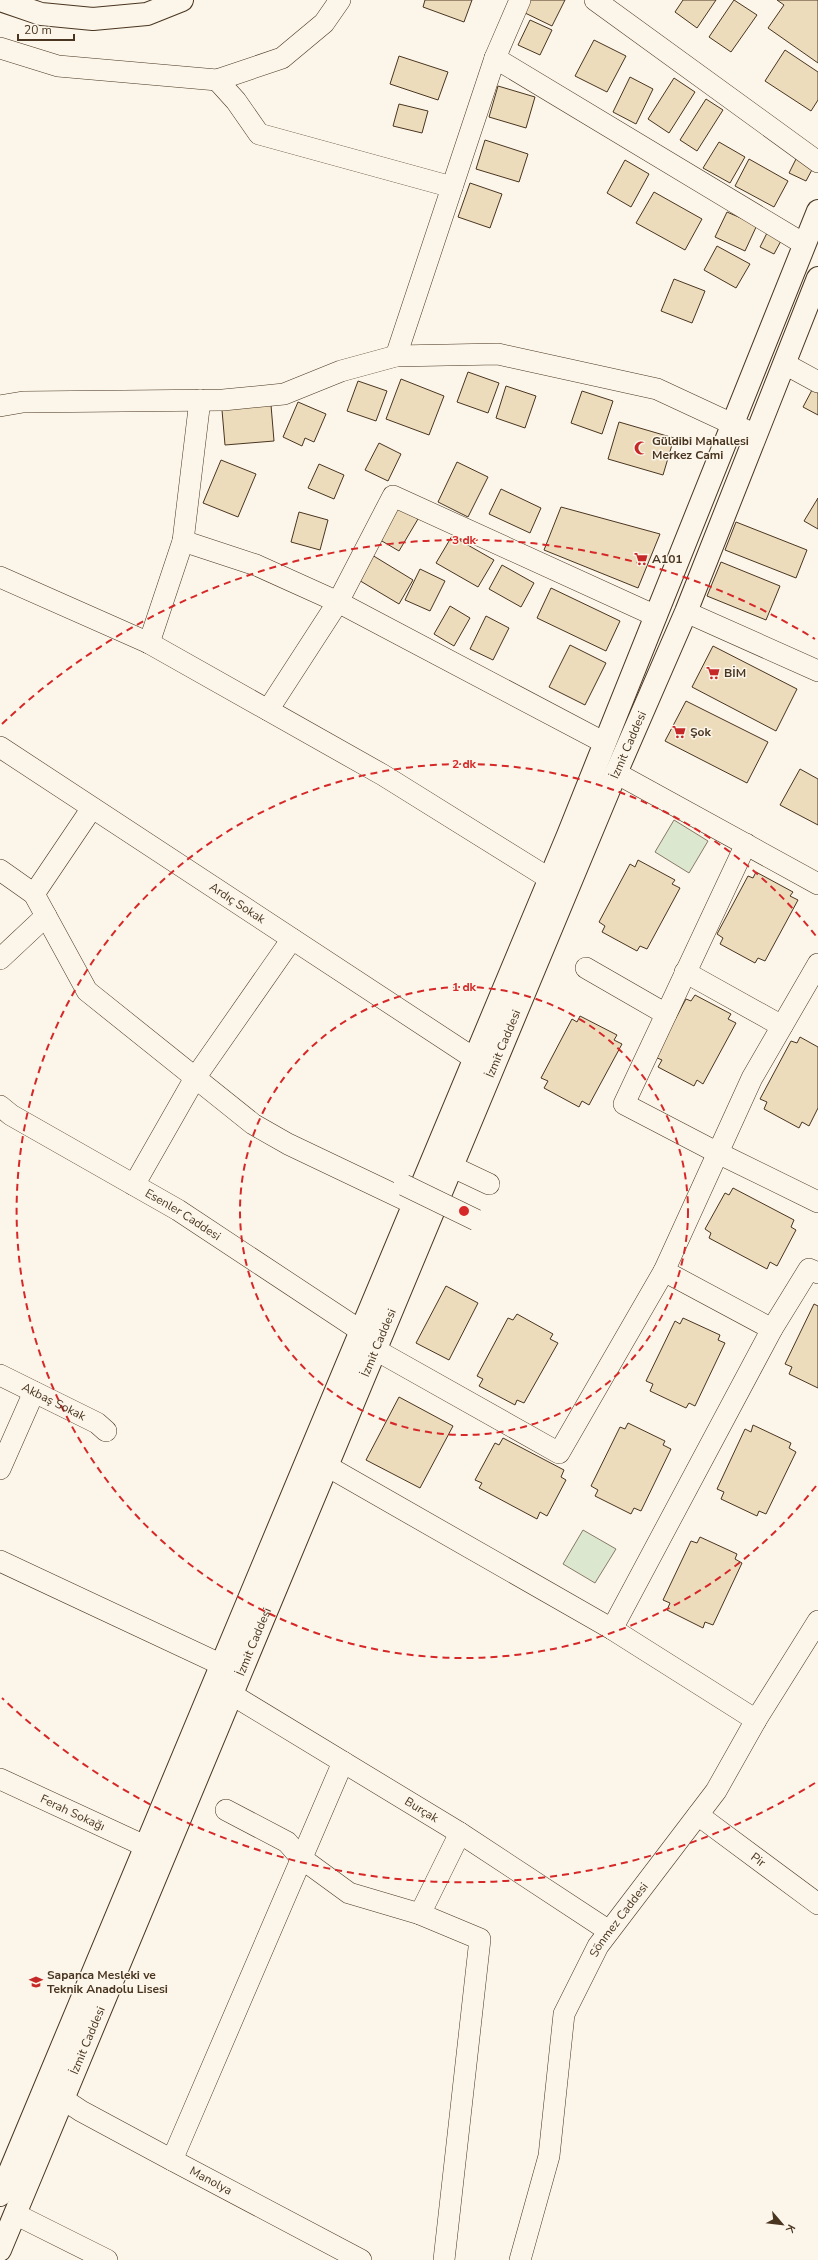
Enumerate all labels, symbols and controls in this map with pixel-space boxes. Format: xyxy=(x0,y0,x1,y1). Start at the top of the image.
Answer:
scale bar xyxy=(18,16,74,42)
text: 20 m xyxy=(24,22,52,38)
place label: Güldibi Mahallesi Merkez Cami xyxy=(652,433,749,463)
mosque icon: Güldibi Mahallesi Merkez Cami xyxy=(633,440,649,456)
text: 3 dk xyxy=(452,532,477,548)
supermarket icon: A101 xyxy=(633,551,649,567)
place label: A101 xyxy=(652,551,683,567)
supermarket icon: BİM xyxy=(705,665,721,681)
place label: BİM xyxy=(724,665,746,681)
street label: İzmit Caddesi xyxy=(607,709,650,781)
supermarket icon: Şok xyxy=(671,724,687,740)
place label: Şok xyxy=(690,724,711,740)
text: 2 dk xyxy=(452,756,477,772)
street label: Ardıç Sokak xyxy=(206,879,269,928)
text: 1 dk xyxy=(452,979,477,995)
street label: İzmit Caddesi xyxy=(482,1007,524,1080)
street label: Esenler Caddesi xyxy=(142,1185,224,1244)
centre of rings xyxy=(457,1204,471,1218)
street label: İzmit Caddesi xyxy=(357,1306,400,1379)
street label: Akbaş Sokak xyxy=(19,1379,89,1425)
street label: İzmit Caddesi xyxy=(232,1605,275,1678)
street label: Ferah Sokağı xyxy=(38,1791,108,1834)
street label: Burçak xyxy=(402,1793,442,1827)
street label: Pir xyxy=(748,1849,769,1871)
street label: Sönmez Caddesi xyxy=(586,1879,652,1960)
place label: Sapanca Mesleki ve Teknik Anadolu Lisesi xyxy=(47,1967,168,1997)
school or university icon: Sapanca Mesleki ve Teknik Anadolu Lisesi xyxy=(28,1974,44,1990)
street label: İzmit Caddesi xyxy=(66,2004,109,2077)
street label: Manolya xyxy=(187,2163,235,2198)
north arrow xyxy=(762,2204,802,2244)
text: K xyxy=(782,2222,799,2236)

